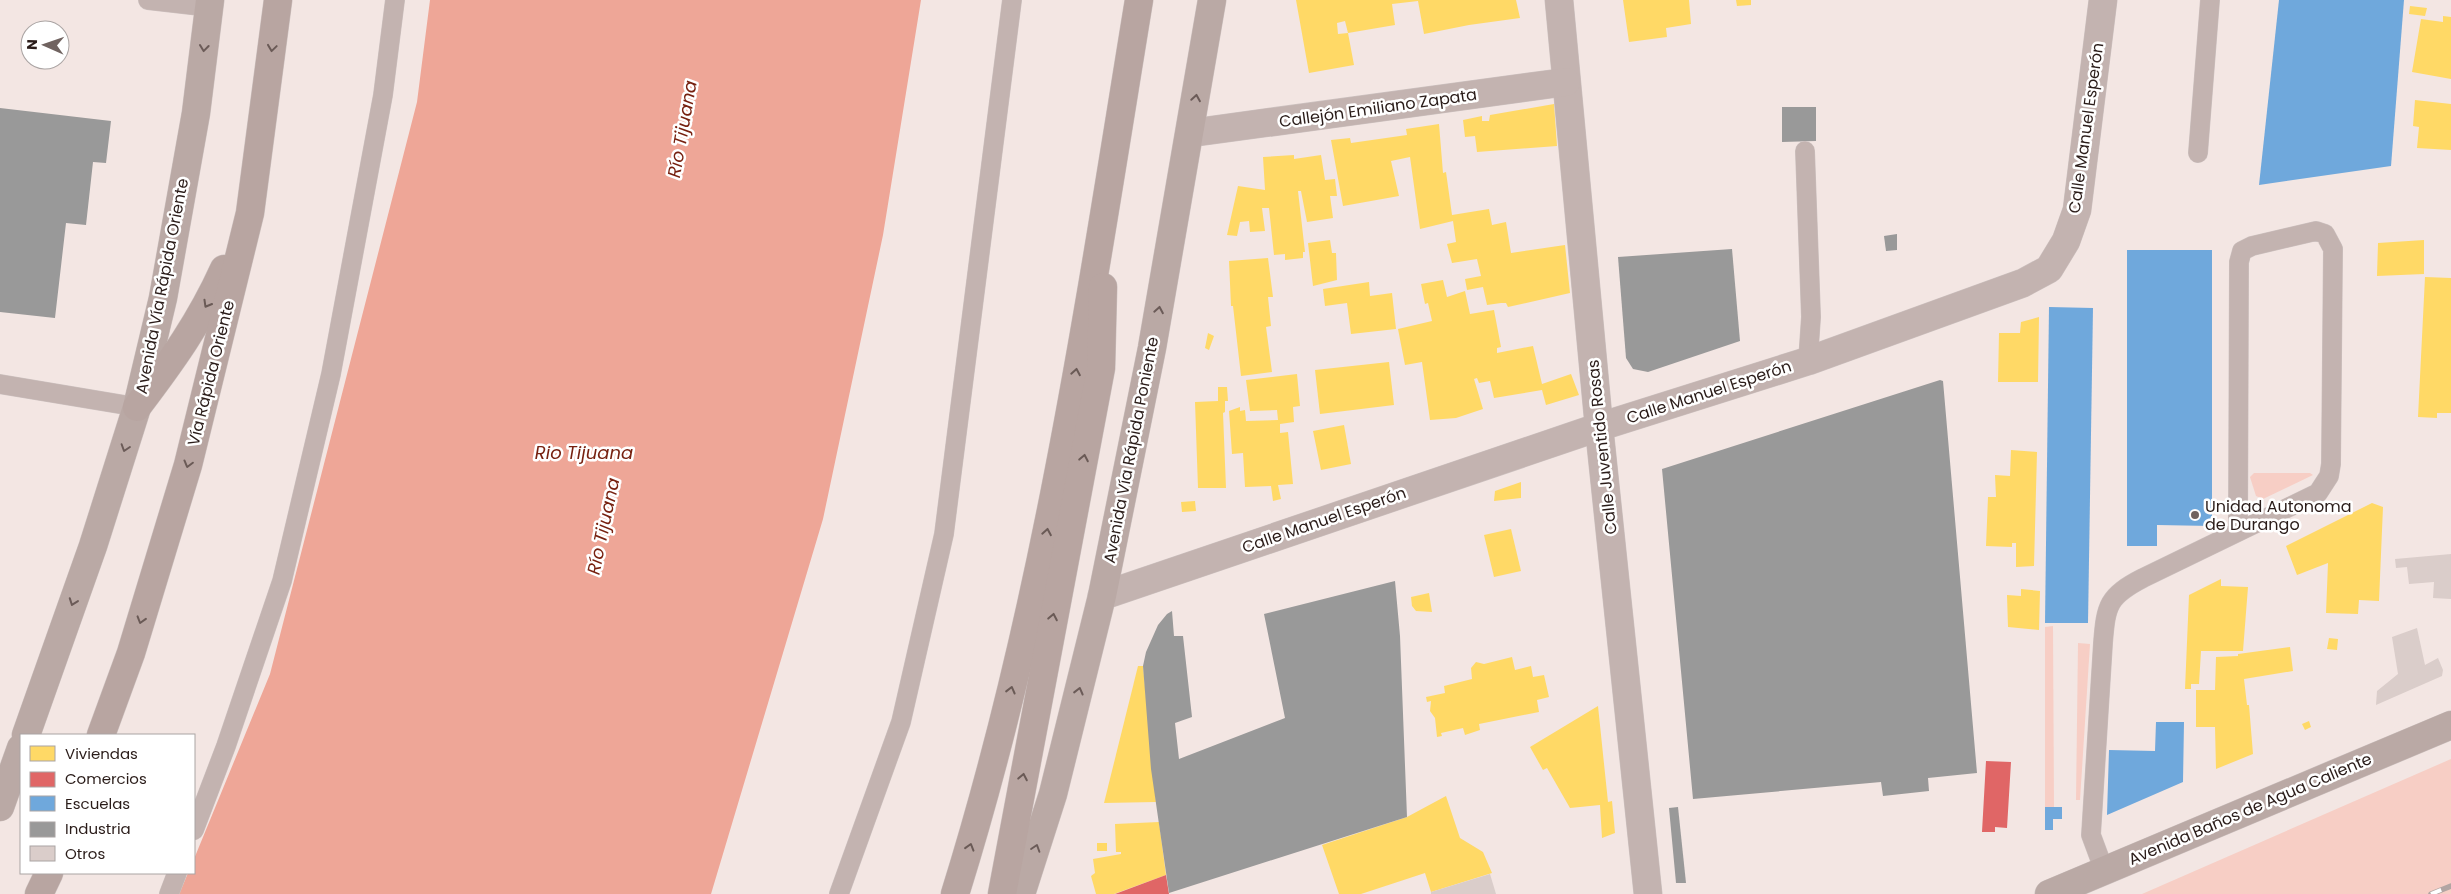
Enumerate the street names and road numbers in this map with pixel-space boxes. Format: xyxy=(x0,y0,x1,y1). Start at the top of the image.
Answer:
street label: Calle Manuel Esperón xyxy=(2063,41,2109,215)
street label: Callejón Emiliano Zapata xyxy=(1278,83,1478,133)
street label: Avenida Vía Rápida Oriente xyxy=(130,176,194,396)
street label: Vía Rápida Oriente xyxy=(182,298,240,448)
street label: Avenida Vía Rápida Poniente xyxy=(1098,335,1164,565)
street label: Calle Manuel Esperón xyxy=(1624,354,1794,430)
street label: Calle Juventido Rosas xyxy=(1581,358,1623,536)
street label: Calle Manuel Esperón xyxy=(1239,481,1409,559)
street label: Avenida Baños de Agua Caliente xyxy=(2125,747,2375,871)

